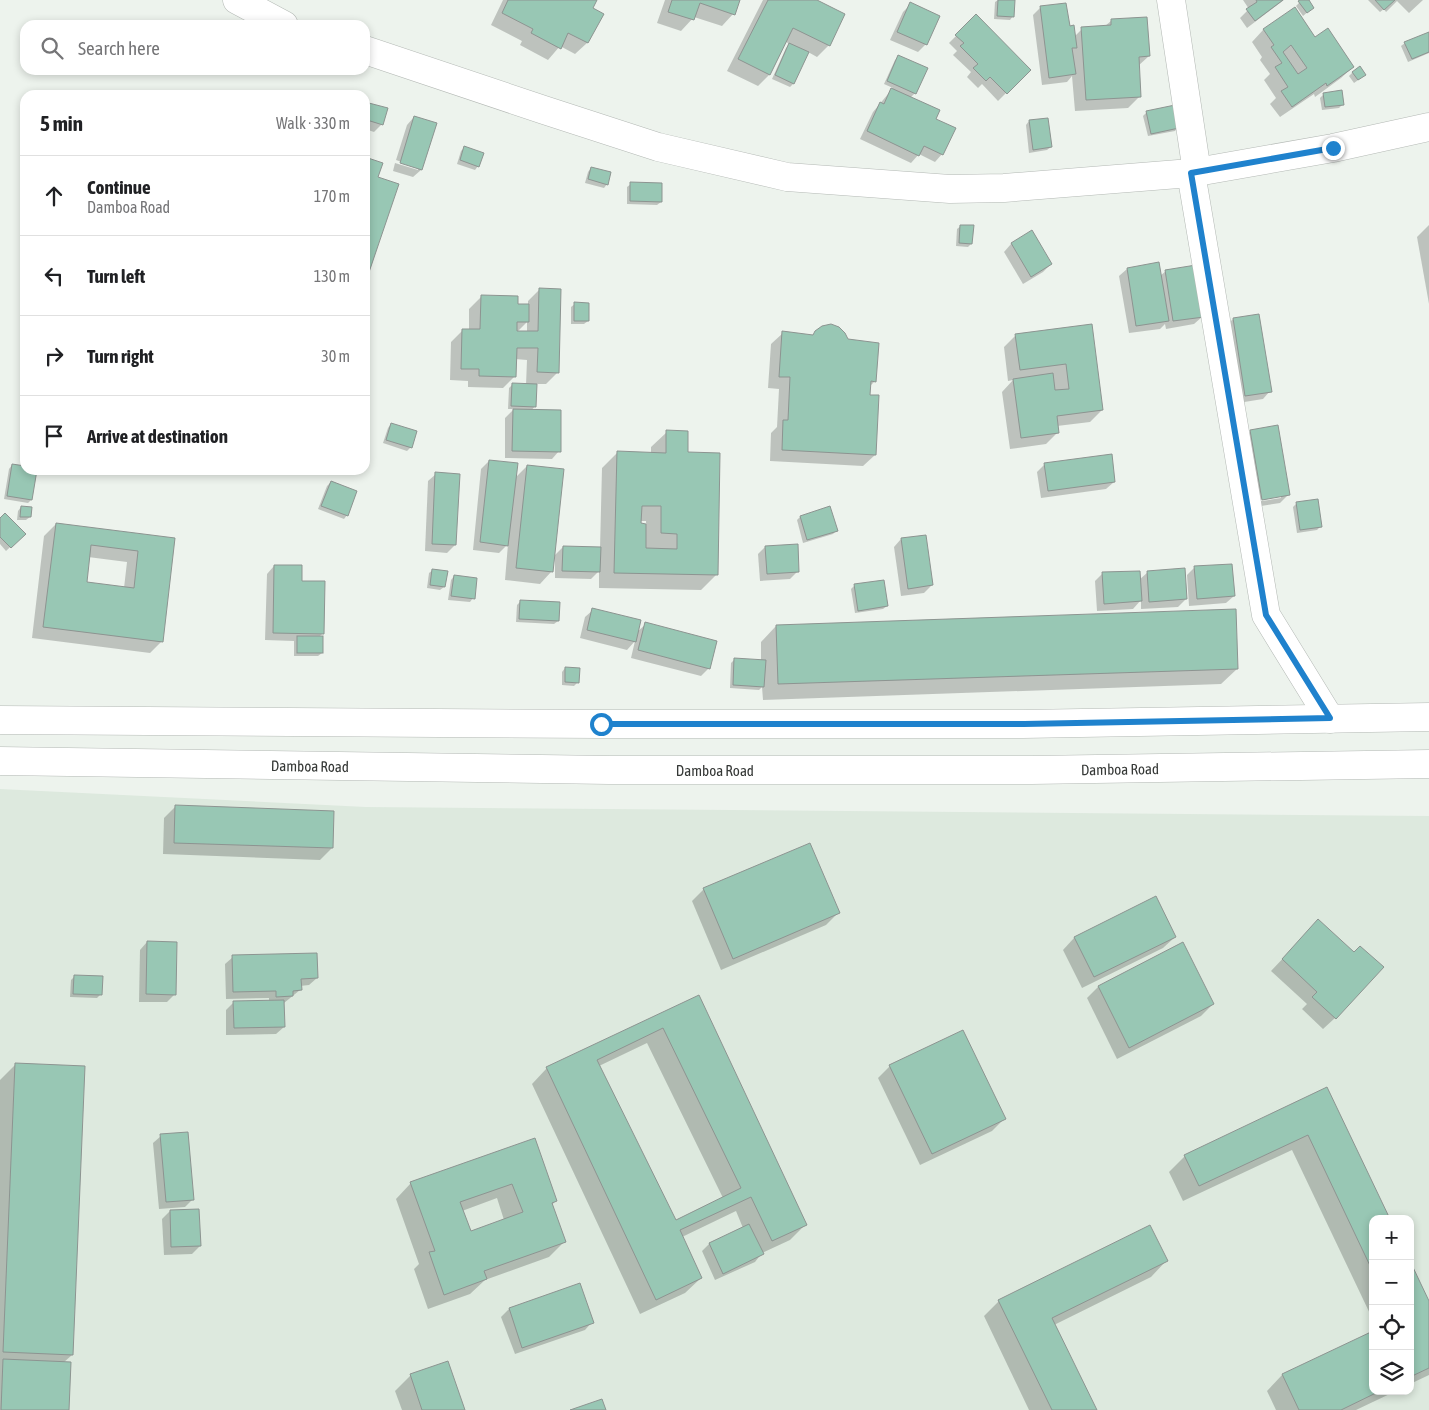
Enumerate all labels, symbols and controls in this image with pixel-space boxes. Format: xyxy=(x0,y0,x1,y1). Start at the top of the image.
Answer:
search box xyxy=(20,20,370,75)
icon: search xyxy=(38,34,66,62)
text: Search here xyxy=(78,37,160,59)
text: 5 min xyxy=(40,111,83,135)
text: Walk · 330 m xyxy=(276,114,350,132)
route end xyxy=(1322,137,1345,160)
text: Continue xyxy=(87,176,151,198)
icon: ahead xyxy=(40,182,68,210)
text: 170 m xyxy=(314,187,350,205)
text: Damboa Road xyxy=(87,198,170,216)
icon: left xyxy=(40,262,68,290)
text: Turn left xyxy=(87,265,145,287)
text: 130 m xyxy=(314,267,350,285)
icon: right xyxy=(40,342,68,370)
text: Turn right xyxy=(87,345,154,367)
text: 30 m xyxy=(321,347,350,365)
icon: arrive xyxy=(40,422,68,450)
text: Arrive at destination xyxy=(87,425,228,447)
route start xyxy=(590,713,613,736)
street label: Damboa Road xyxy=(271,757,349,775)
street label: Damboa Road xyxy=(1081,760,1159,778)
street label: Damboa Road xyxy=(676,762,754,779)
map controls xyxy=(1369,1215,1414,1395)
button: + xyxy=(1369,1215,1414,1260)
button: − xyxy=(1369,1260,1414,1305)
button: locate xyxy=(1369,1305,1414,1350)
button: layers xyxy=(1369,1350,1414,1395)

